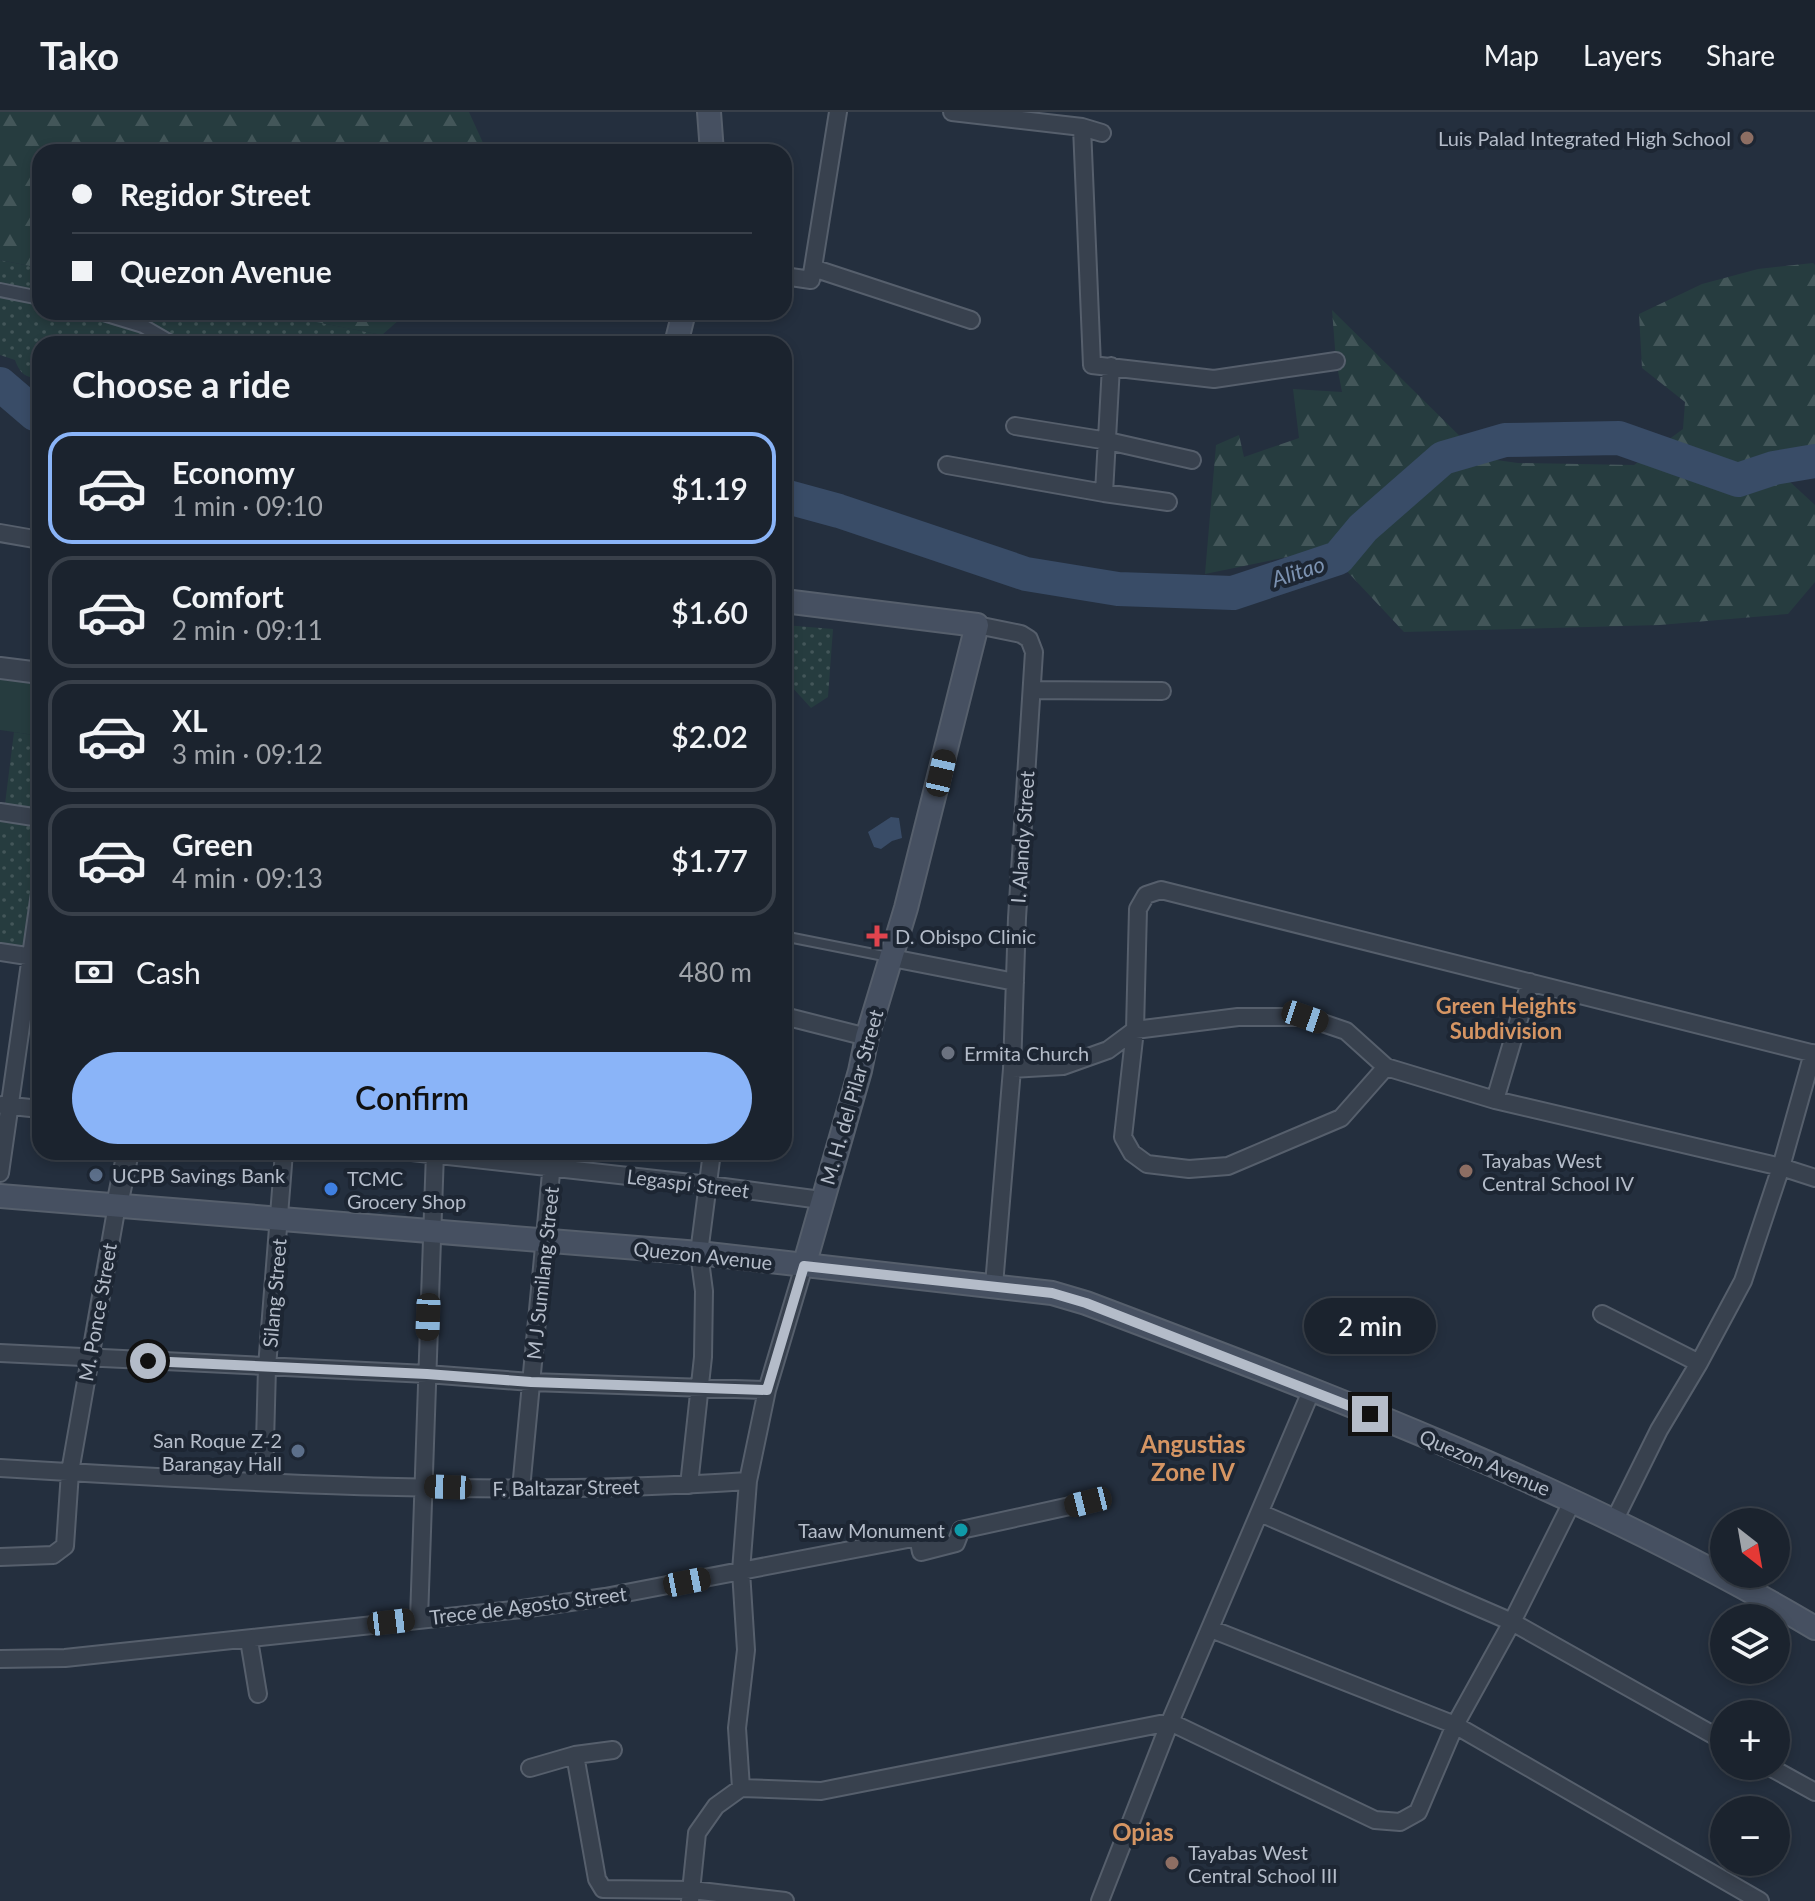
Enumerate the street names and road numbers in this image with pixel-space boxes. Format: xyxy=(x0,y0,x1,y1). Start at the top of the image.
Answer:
street label: I. Alandy Street xyxy=(1005,770,1039,904)
street label: M. H. del Pilar Street xyxy=(814,1007,888,1187)
street label: Legaspi Street xyxy=(626,1164,750,1202)
street label: M J Sumilang Street xyxy=(521,1185,563,1361)
street label: Quezon Avenue xyxy=(632,1236,774,1274)
street label: Silang Street xyxy=(257,1237,291,1349)
street label: M. Ponce Street xyxy=(73,1241,121,1383)
street label: Quezon Avenue xyxy=(1416,1424,1554,1500)
street label: F. Baltazar Street xyxy=(492,1474,640,1500)
street label: Trece de Agosto Street xyxy=(428,1581,628,1629)

